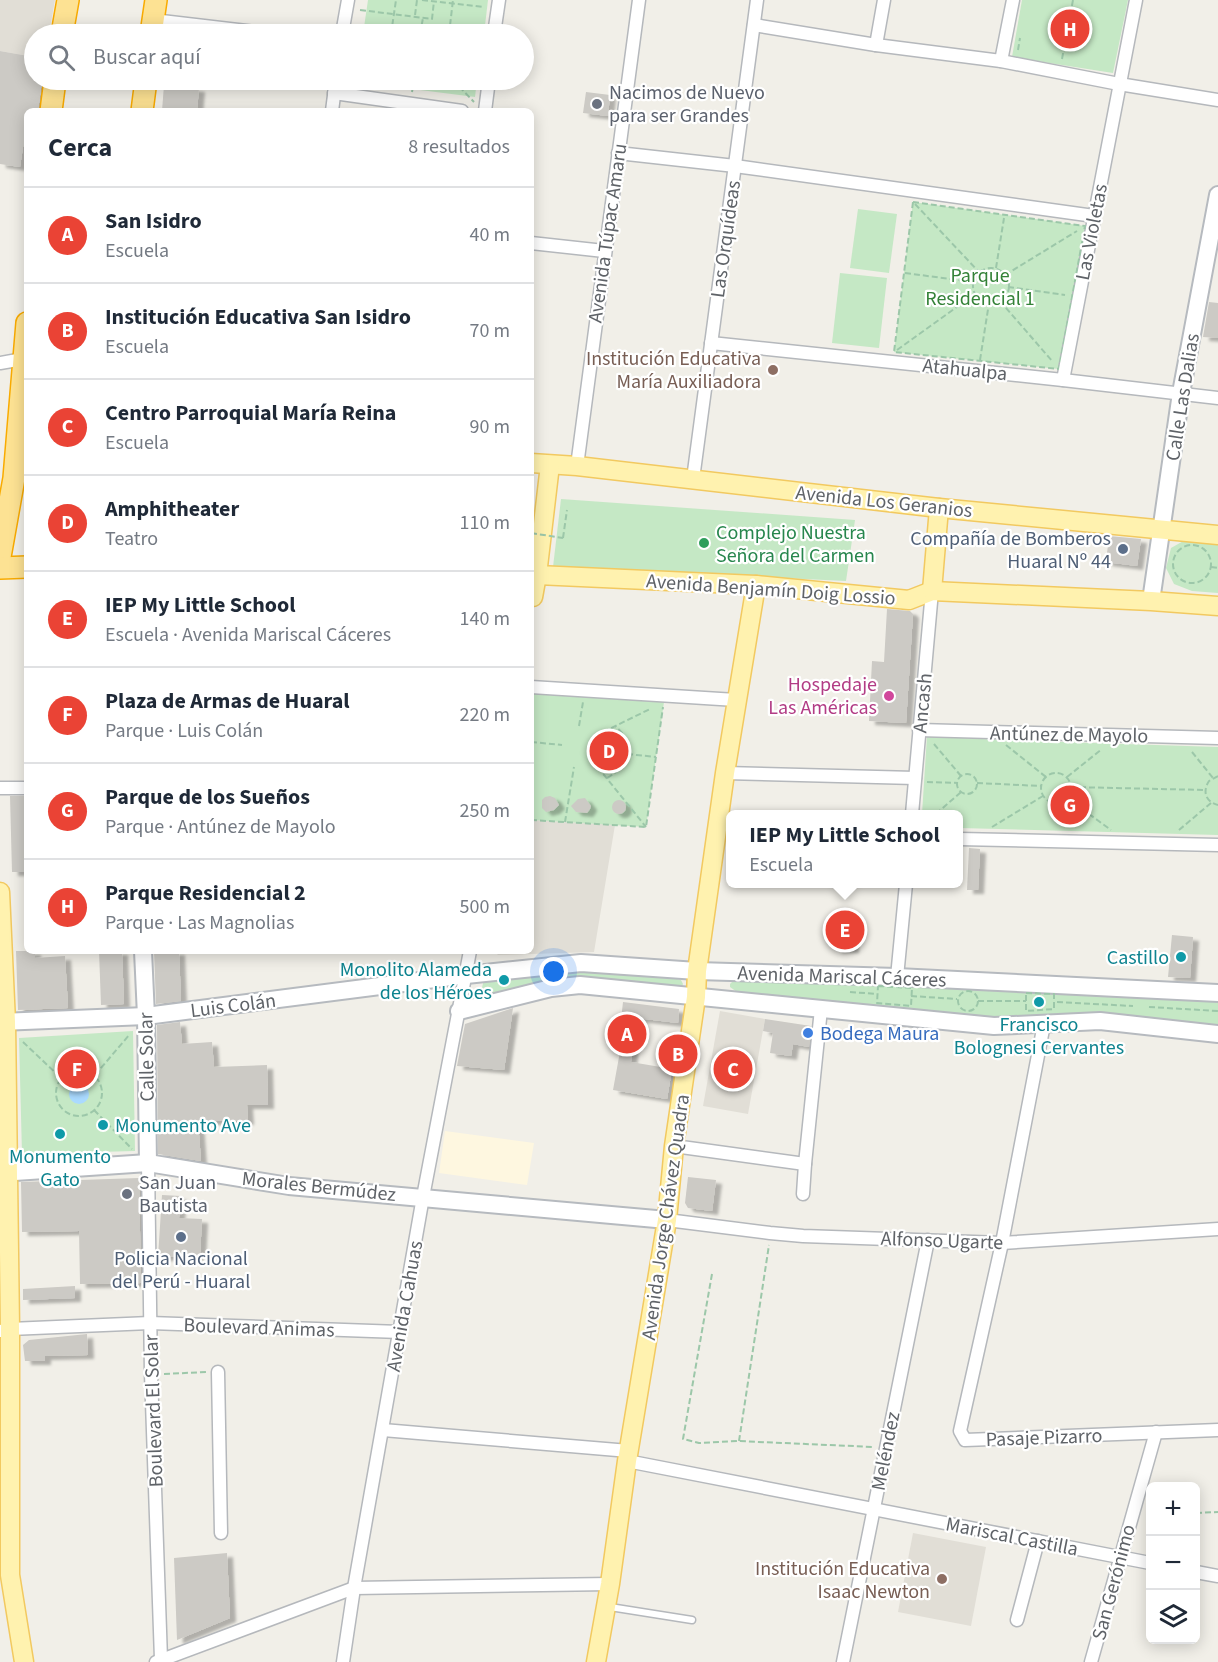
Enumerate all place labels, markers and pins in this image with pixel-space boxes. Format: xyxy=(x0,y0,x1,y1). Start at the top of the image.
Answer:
pin: H xyxy=(1050,6,1090,51)
place label: Nacimos de Nuevo para ser Grandes xyxy=(609,79,765,130)
marker: Nacimos de Nuevo para ser Grandes xyxy=(590,97,604,111)
place label: Institución Educativa María Auxiliadora xyxy=(586,345,761,396)
marker: Institución Educativa María Auxiliadora xyxy=(766,363,780,377)
place label: Complejo Nuestra Señora del Carmen xyxy=(716,519,875,570)
place label: Compañía de Bomberos Huaral Nº 44 xyxy=(910,525,1111,576)
marker: Complejo Nuestra Señora del Carmen xyxy=(697,536,711,550)
marker: Compañía de Bomberos Huaral Nº 44 xyxy=(1116,542,1130,556)
place label: Hospedaje Las Américas xyxy=(768,671,877,722)
marker: Hospedaje Las Américas xyxy=(882,689,896,703)
pin: D xyxy=(590,728,628,774)
pin: G xyxy=(1050,782,1090,828)
pin: E xyxy=(826,908,864,952)
place label: Castillo xyxy=(1107,944,1169,972)
marker: Castillo xyxy=(1174,950,1188,964)
place label: Monolito Alameda de los Héroes xyxy=(340,956,492,1007)
marker: Monolito Alameda de los Héroes xyxy=(497,973,511,987)
marker: Francisco Bolognesi Cervantes xyxy=(1032,995,1046,1009)
place label: Francisco Bolognesi Cervantes xyxy=(954,1011,1124,1062)
pin: A xyxy=(608,1012,646,1056)
place label: Bodega Maura xyxy=(820,1020,939,1048)
marker: Bodega Maura xyxy=(801,1026,815,1040)
pin: B xyxy=(658,1032,698,1076)
pin: F xyxy=(58,1046,97,1092)
pin: C xyxy=(714,1046,752,1092)
place label: Monumento Ave xyxy=(115,1112,251,1140)
marker: Monumento Ave xyxy=(96,1118,110,1132)
marker: Monumento Gato xyxy=(53,1127,67,1141)
place label: Monumento Gato xyxy=(9,1143,111,1194)
place label: San Juan Bautista xyxy=(139,1169,216,1220)
marker: San Juan Bautista xyxy=(120,1187,134,1201)
marker: Policia Nacional del Perú - Huaral xyxy=(174,1230,188,1244)
place label: Policia Nacional del Perú - Huaral xyxy=(112,1245,250,1296)
place label: Institución Educativa Isaac Newton xyxy=(755,1555,930,1606)
marker: Institución Educativa Isaac Newton xyxy=(935,1572,949,1586)

